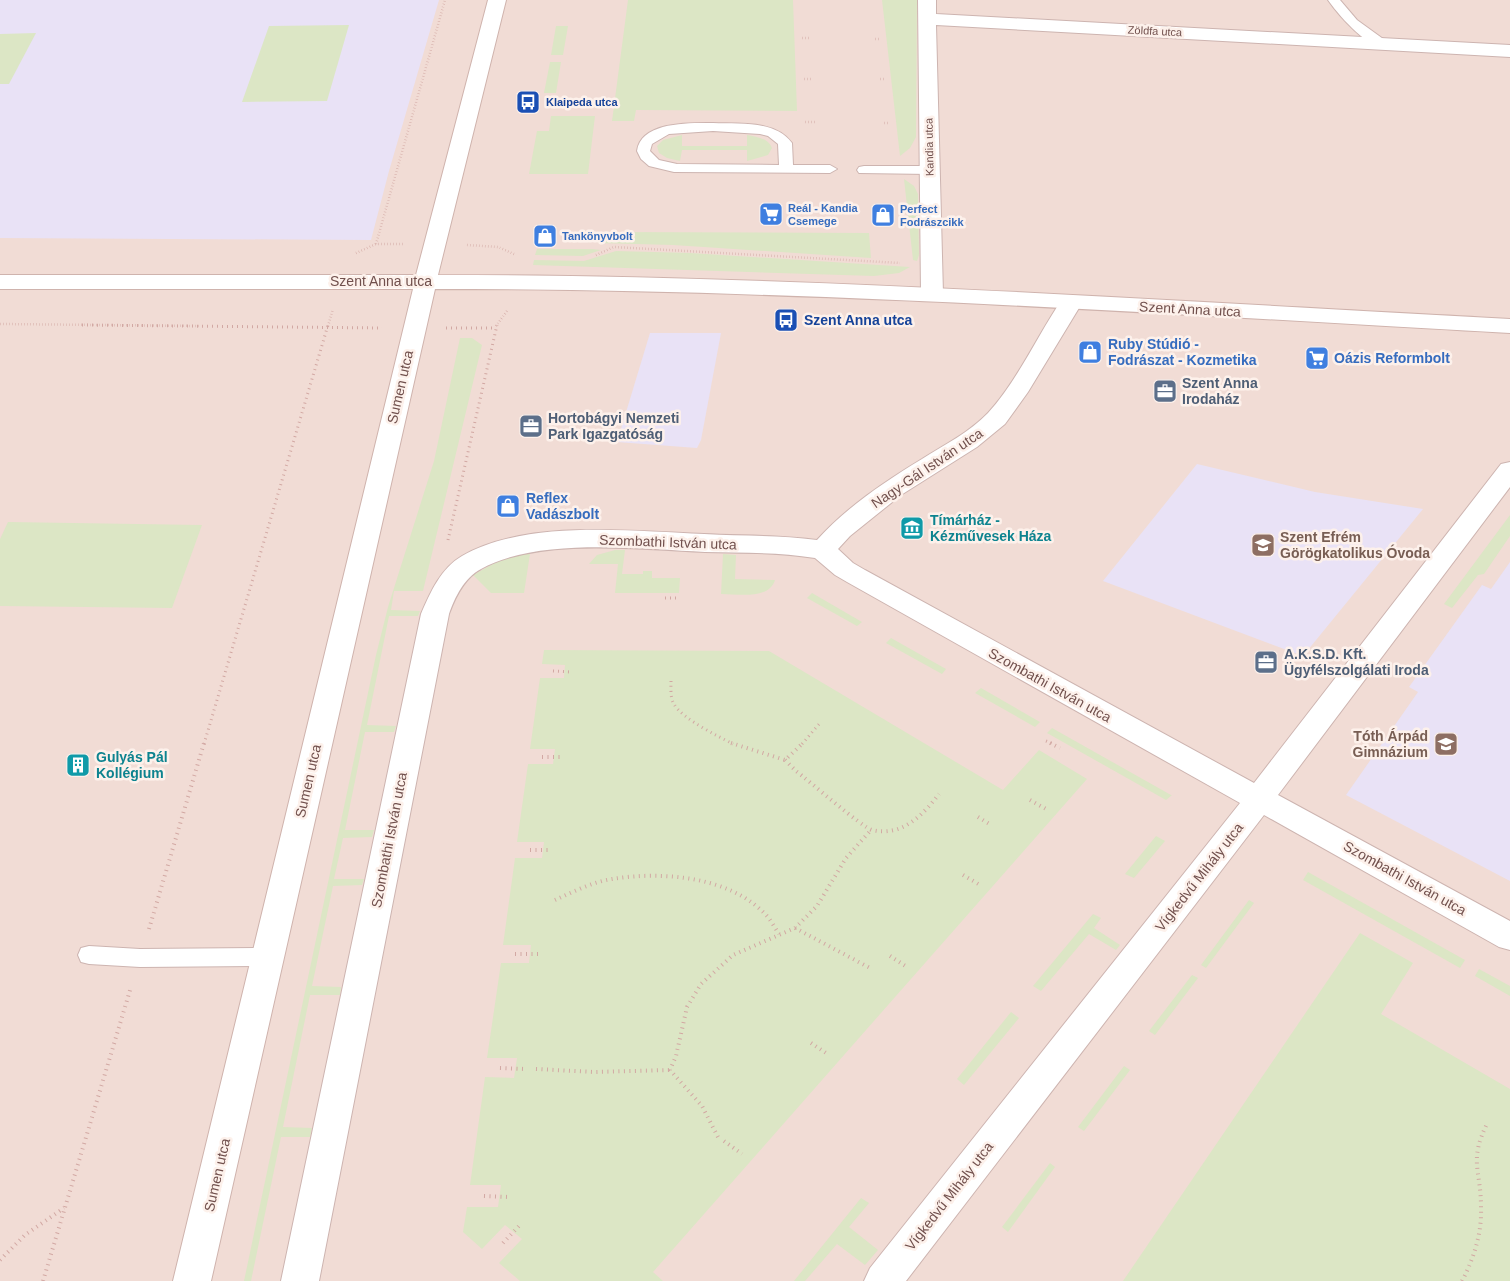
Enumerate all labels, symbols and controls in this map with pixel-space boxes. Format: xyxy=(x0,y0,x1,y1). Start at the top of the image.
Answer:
street label: Zöldfa utca xyxy=(1128,24,1183,38)
bus stop icon: Klaipeda utca xyxy=(515,89,541,115)
place label: Klaipeda utca xyxy=(546,96,618,108)
street label: Kandia utca xyxy=(922,117,936,176)
supermarket icon: Reál - Kandia Csemege xyxy=(758,201,784,227)
place label: Reál - Kandia Csemege xyxy=(788,202,859,227)
shop icon: Perfect Fodrászcikk xyxy=(870,202,896,228)
place label: Perfect Fodrászcikk xyxy=(900,203,964,228)
shop icon: Tankönyvbolt xyxy=(532,223,558,249)
place label: Tankönyvbolt xyxy=(562,230,633,242)
street label: Szent Anna utca xyxy=(330,273,432,289)
street label: Szent Anna utca xyxy=(1139,298,1242,320)
bus stop icon: Szent Anna utca xyxy=(773,307,799,333)
place label: Szent Anna utca xyxy=(804,312,913,328)
place label: Ruby Stúdió - Fodrászat - Kozmetika xyxy=(1108,336,1257,368)
shop icon: Ruby Stúdió - Fodrászat - Kozmetika xyxy=(1077,339,1103,365)
supermarket icon: Oázis Reformbolt xyxy=(1304,345,1330,371)
street label: Sumen utca xyxy=(384,349,416,425)
place label: Oázis Reformbolt xyxy=(1334,350,1450,366)
place label: Szent Anna Irodaház xyxy=(1182,375,1258,407)
office icon: Szent Anna Irodaház xyxy=(1152,378,1178,404)
place label: Hortobágyi Nemzeti Park Igazgatóság xyxy=(548,410,679,442)
office icon: Hortobágyi Nemzeti Park Igazgatóság xyxy=(518,413,544,439)
street label: Nagy-Gál István utca xyxy=(868,425,986,511)
place label: Reflex Vadászbolt xyxy=(526,490,599,522)
shop icon: Reflex Vadászbolt xyxy=(495,493,521,519)
place label: Tímárház - Kézművesek Háza xyxy=(930,512,1052,544)
museum icon: Tímárház - Kézművesek Háza xyxy=(899,515,925,541)
place label: Szent Efrém Görögkatolikus Óvoda xyxy=(1280,529,1430,561)
street label: Szombathi István utca xyxy=(599,532,737,552)
school or university icon: Szent Efrém Görögkatolikus Óvoda xyxy=(1250,532,1276,558)
street label: Szombathi István utca xyxy=(986,645,1114,725)
place label: A.K.S.D. Kft. Ügyfélszolgálati Iroda xyxy=(1284,646,1429,678)
office icon: A.K.S.D. Kft. Ügyfélszolgálati Iroda xyxy=(1253,649,1279,675)
place label: Tóth Árpád Gimnázium xyxy=(1353,728,1428,760)
school or university icon: Tóth Árpád Gimnázium xyxy=(1433,731,1459,757)
street label: Sumen utca xyxy=(292,743,324,819)
place label: Gulyás Pál Kollégium xyxy=(96,749,168,781)
building icon: Gulyás Pál Kollégium xyxy=(65,752,91,778)
street label: Szombathi István utca xyxy=(368,771,410,909)
street label: Vígkedvű Mihály utca xyxy=(1152,819,1246,934)
street label: Szombathi István utca xyxy=(1341,838,1469,918)
street label: Sumen utca xyxy=(201,1137,233,1213)
street label: Vígkedvű Mihály utca xyxy=(902,1138,996,1253)

